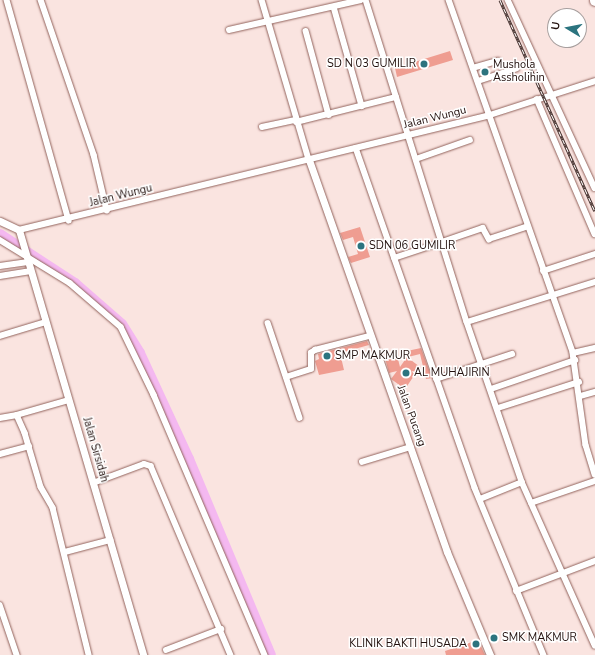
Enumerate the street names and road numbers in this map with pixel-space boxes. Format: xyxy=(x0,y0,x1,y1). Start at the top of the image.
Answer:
street label: Jalan Wungu xyxy=(402,104,468,132)
street label: Jalan Wungu xyxy=(88,182,154,210)
street label: Jalan Pucang xyxy=(394,384,428,448)
street label: Jalan Sirsidah xyxy=(79,416,111,484)

